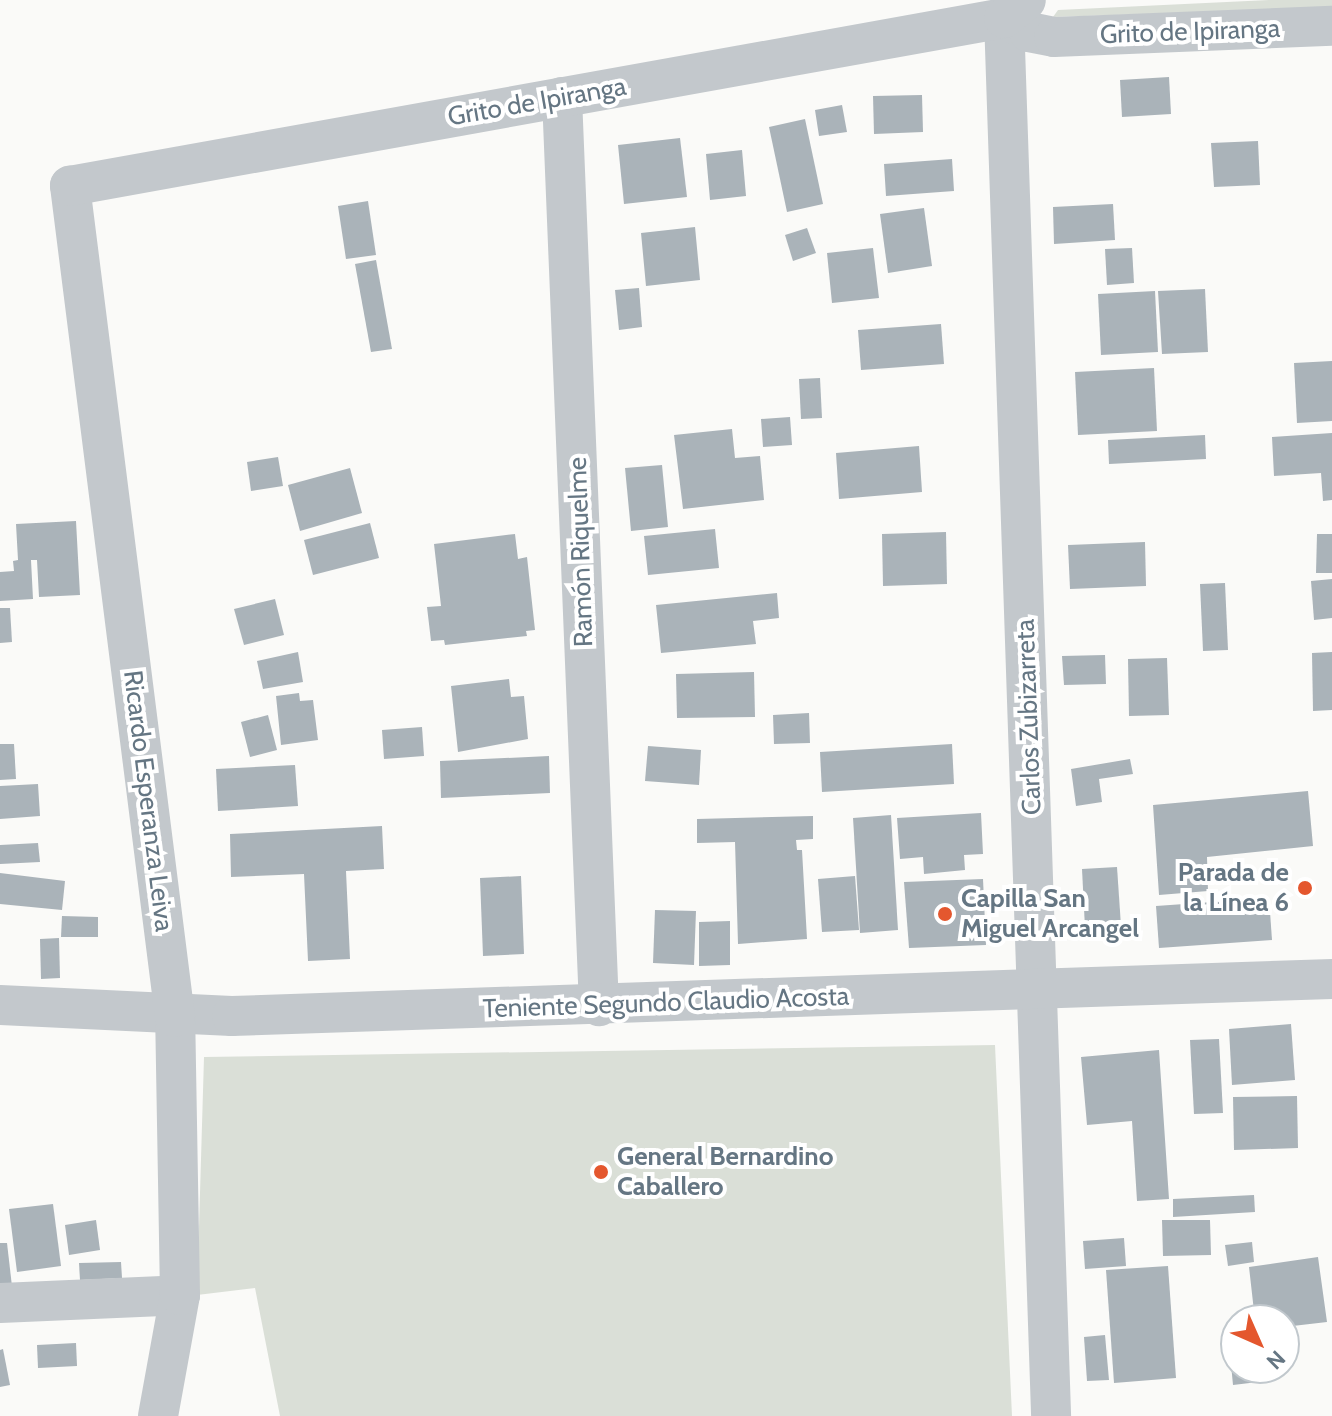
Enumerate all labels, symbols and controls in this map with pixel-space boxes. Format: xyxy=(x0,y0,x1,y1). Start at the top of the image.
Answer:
street label: Grito de Ipiranga xyxy=(1099,13,1281,51)
street label: Grito de Ipiranga xyxy=(446,71,628,133)
street label: Ramón Riquelme xyxy=(562,456,600,648)
street label: Carlos Zubizarreta xyxy=(1010,619,1048,815)
street label: Ricardo Esperanza Leiva xyxy=(116,669,180,933)
place label: Parada de la Línea 6 xyxy=(1178,857,1289,918)
marker: Parada de la Línea 6 xyxy=(1296,879,1314,897)
place label: Capilla San Miguel Arcangel xyxy=(961,883,1139,944)
marker: Capilla San Miguel Arcangel xyxy=(936,905,954,923)
street label: Teniente Segundo Claudio Acosta xyxy=(482,981,850,1025)
place label: General Bernardino Caballero xyxy=(617,1141,833,1202)
marker: General Bernardino Caballero xyxy=(592,1163,610,1181)
north arrow xyxy=(1220,1304,1300,1384)
text: N xyxy=(1261,1345,1291,1375)

